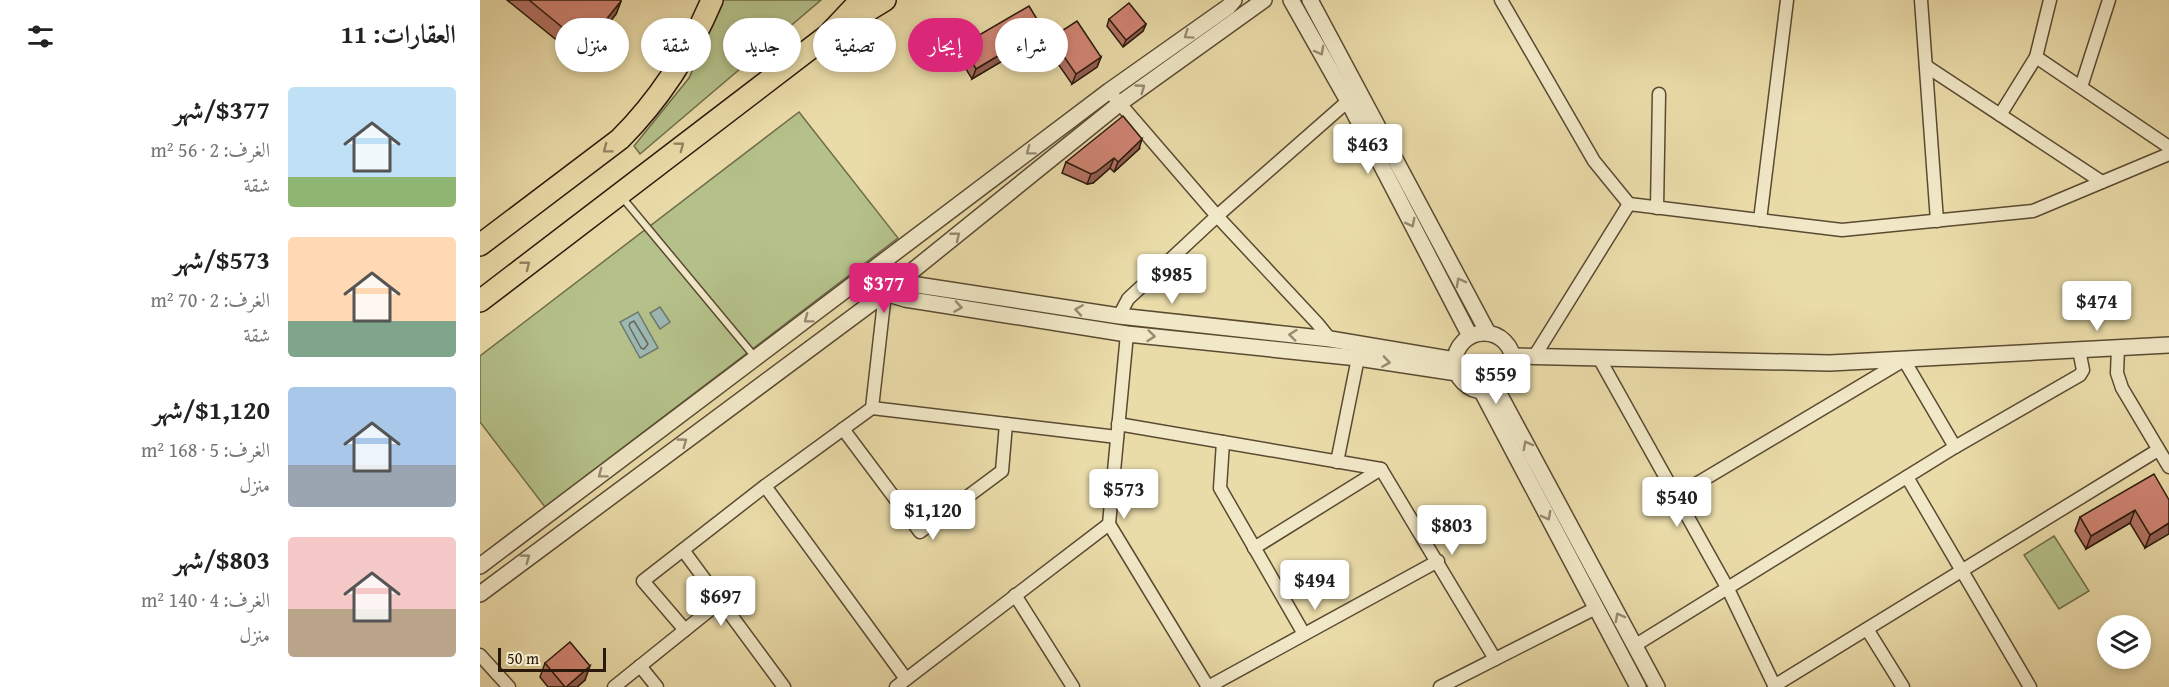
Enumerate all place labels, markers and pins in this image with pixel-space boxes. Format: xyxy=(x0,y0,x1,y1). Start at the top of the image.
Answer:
pin: $463 xyxy=(1332,124,1404,175)
pin: $985 xyxy=(1136,254,1208,305)
pin: $377 xyxy=(848,263,920,314)
pin: $474 xyxy=(2061,281,2133,332)
pin: $559 xyxy=(1460,354,1532,405)
pin: $573 xyxy=(1088,469,1160,520)
pin: $540 xyxy=(1641,477,1713,528)
pin: $1,120 xyxy=(884,490,982,541)
pin: $803 xyxy=(1416,505,1488,556)
pin: $494 xyxy=(1279,560,1351,611)
pin: $697 xyxy=(685,576,757,627)

